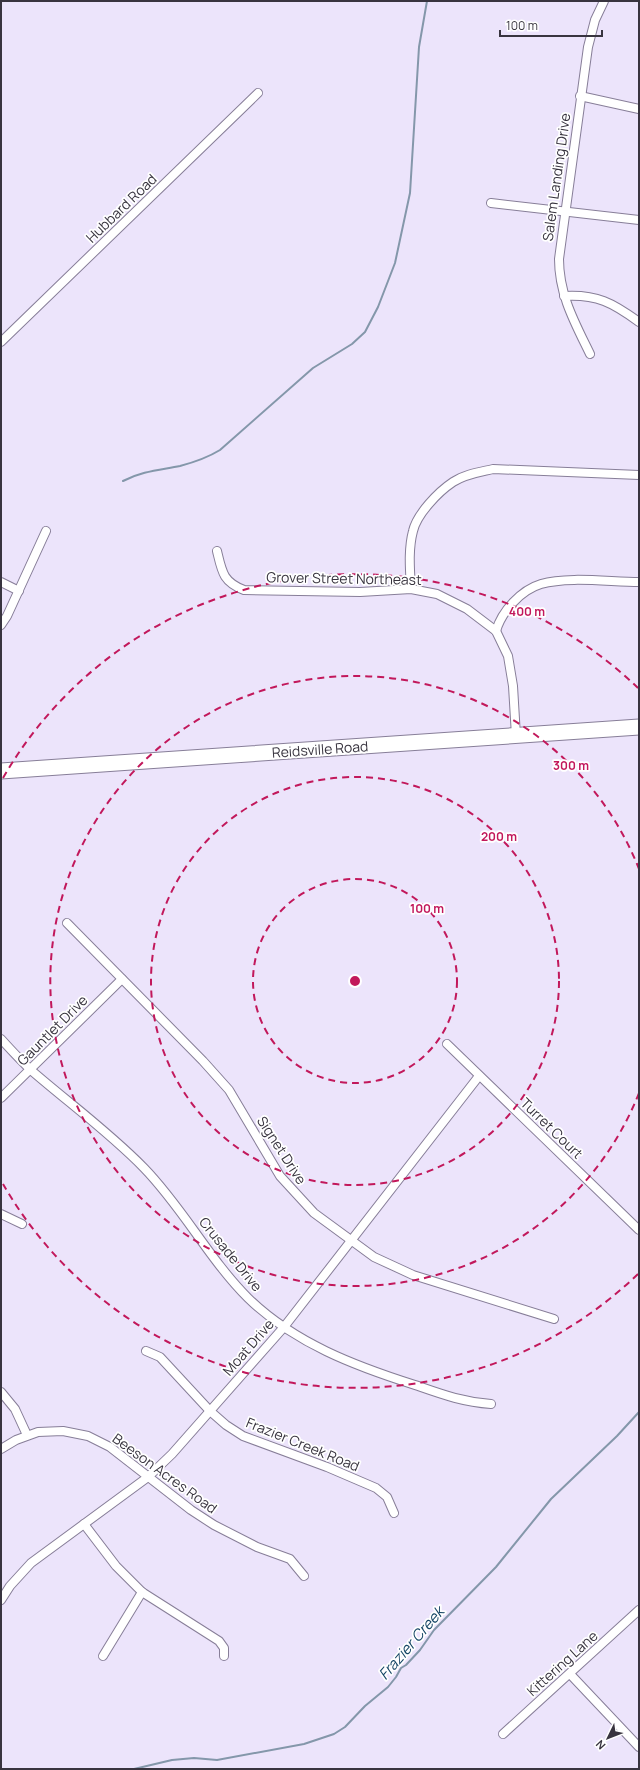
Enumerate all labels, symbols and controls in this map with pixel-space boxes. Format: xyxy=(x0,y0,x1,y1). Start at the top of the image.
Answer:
scale bar xyxy=(500,12,602,38)
text: 100 m xyxy=(506,17,538,34)
street label: Salem Landing Drive xyxy=(538,112,574,242)
street label: Hubbard Road xyxy=(82,169,160,247)
street label: Grover Street Northeast xyxy=(266,567,422,589)
text: 400 m xyxy=(509,603,545,620)
street label: Reidsville Road xyxy=(271,736,369,762)
text: 300 m xyxy=(553,757,589,774)
text: 200 m xyxy=(481,828,517,845)
text: 100 m xyxy=(410,900,444,917)
centre of rings xyxy=(348,974,362,988)
street label: Gauntlet Drive xyxy=(13,991,91,1069)
street label: Turret Court xyxy=(517,1093,588,1163)
street label: Signet Drive xyxy=(253,1112,311,1188)
street label: Crusade Drive xyxy=(195,1213,267,1295)
street label: Moat Drive xyxy=(218,1315,278,1379)
street label: Frazier Creek Road xyxy=(244,1413,362,1475)
street label: Beeson Acres Road xyxy=(109,1429,221,1517)
water label: Frazier Creek xyxy=(373,1600,450,1684)
street label: Kittering Lane xyxy=(522,1626,602,1700)
north arrow xyxy=(588,1718,628,1758)
text: N xyxy=(592,1737,609,1753)

